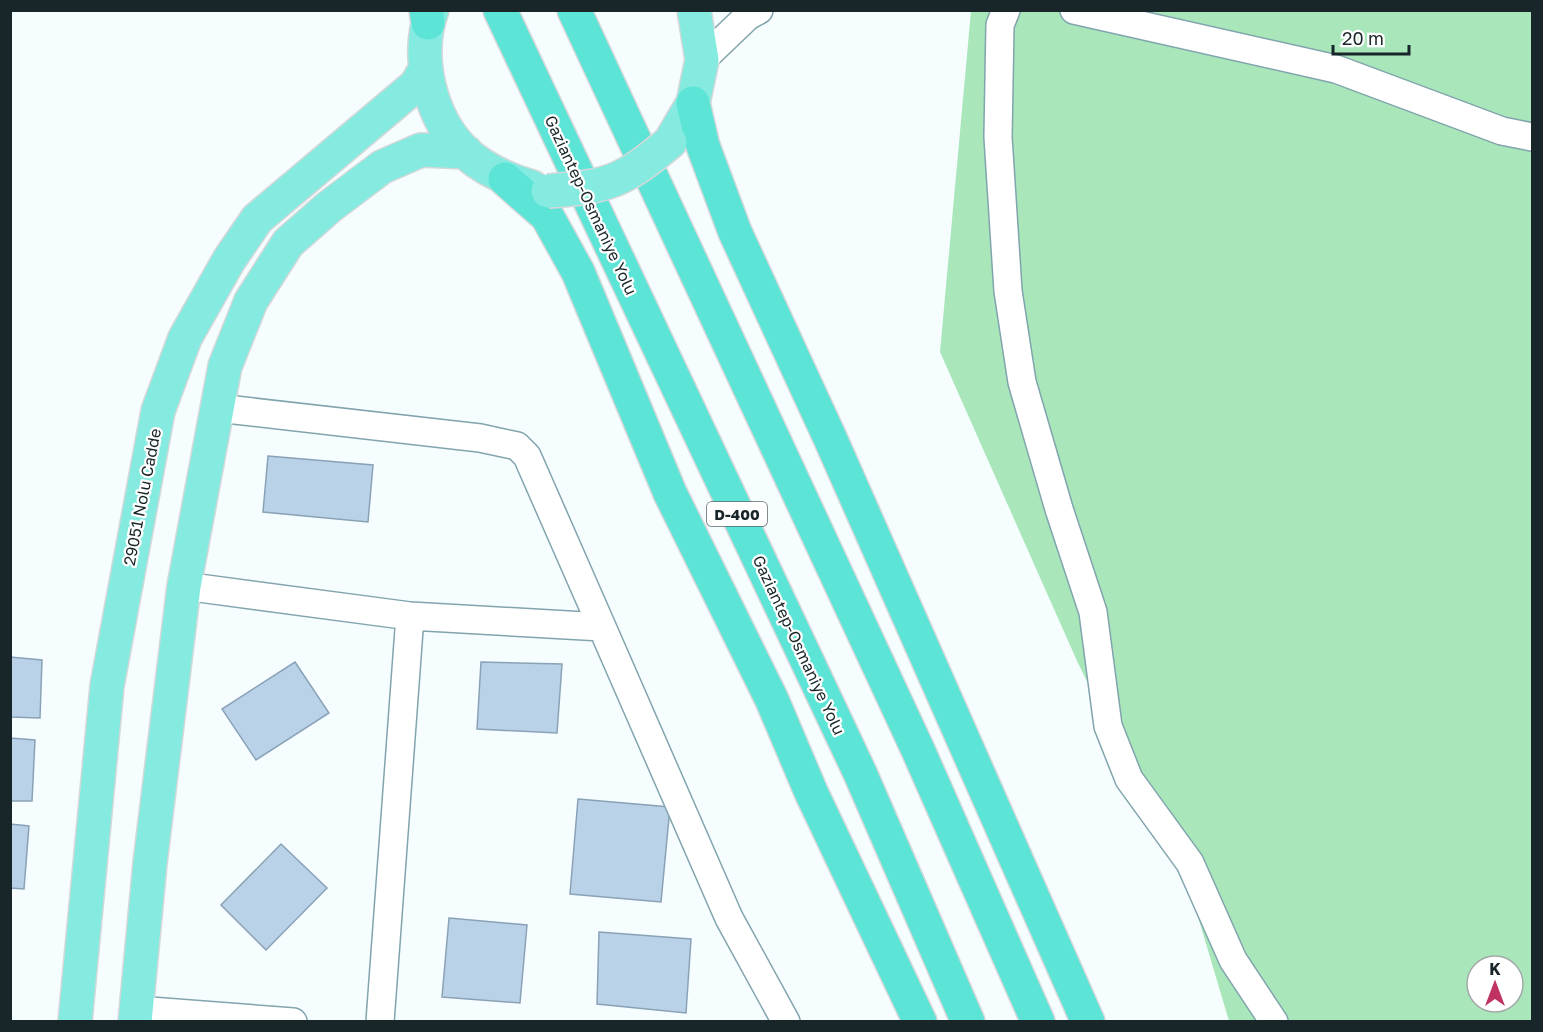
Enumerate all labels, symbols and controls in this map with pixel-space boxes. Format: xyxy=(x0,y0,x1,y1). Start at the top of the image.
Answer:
scale bar xyxy=(1333,18,1410,56)
text: 20 m xyxy=(1342,27,1384,49)
street label: Gaziantep-Osmaniye Yolu xyxy=(541,112,641,298)
street label: 29051 Nolu Cadde xyxy=(119,427,165,567)
road number: D-400 xyxy=(707,502,767,526)
street label: Gaziantep-Osmaniye Yolu xyxy=(749,552,849,738)
north arrow xyxy=(1465,954,1525,1014)
text: K xyxy=(1489,959,1501,979)

